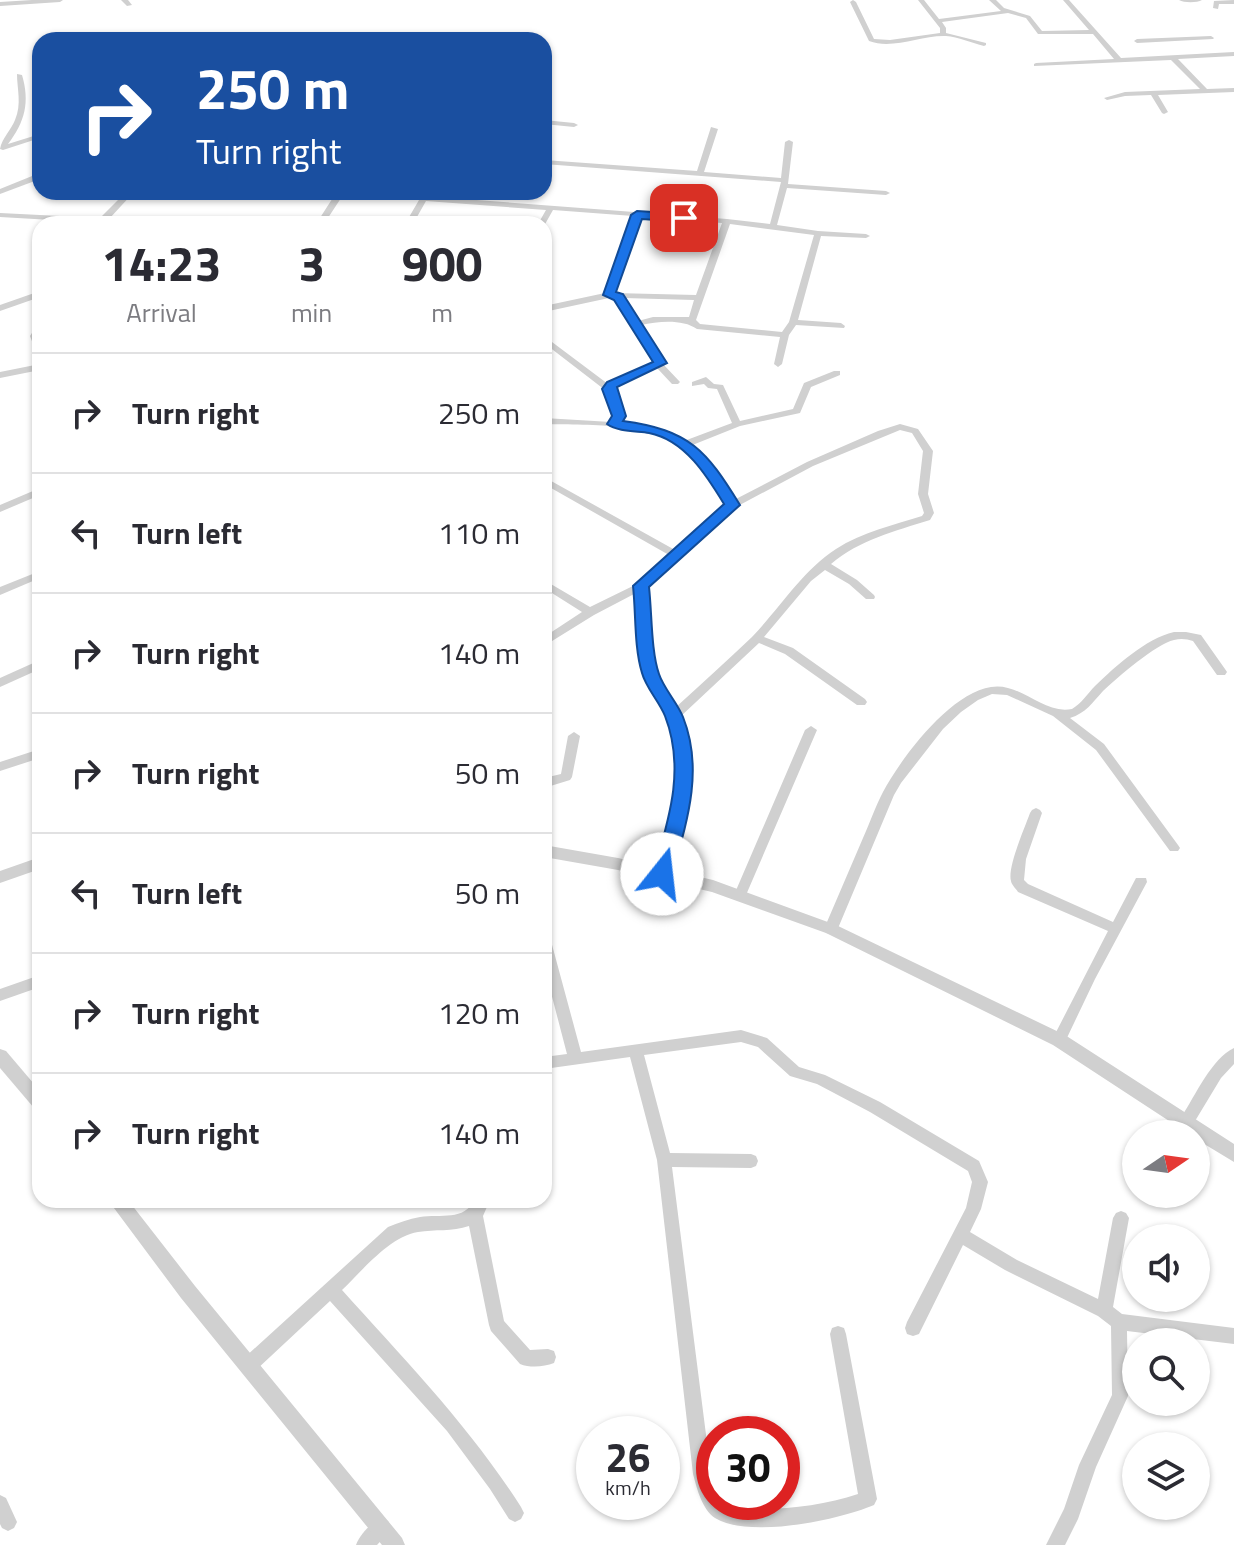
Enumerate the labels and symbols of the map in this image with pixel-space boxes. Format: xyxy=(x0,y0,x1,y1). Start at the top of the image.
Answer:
pin xyxy=(650,184,718,252)
position arrow xyxy=(620,832,704,916)
north arrow xyxy=(1122,1120,1210,1208)
speed limit sign: 30 xyxy=(696,1416,800,1520)

